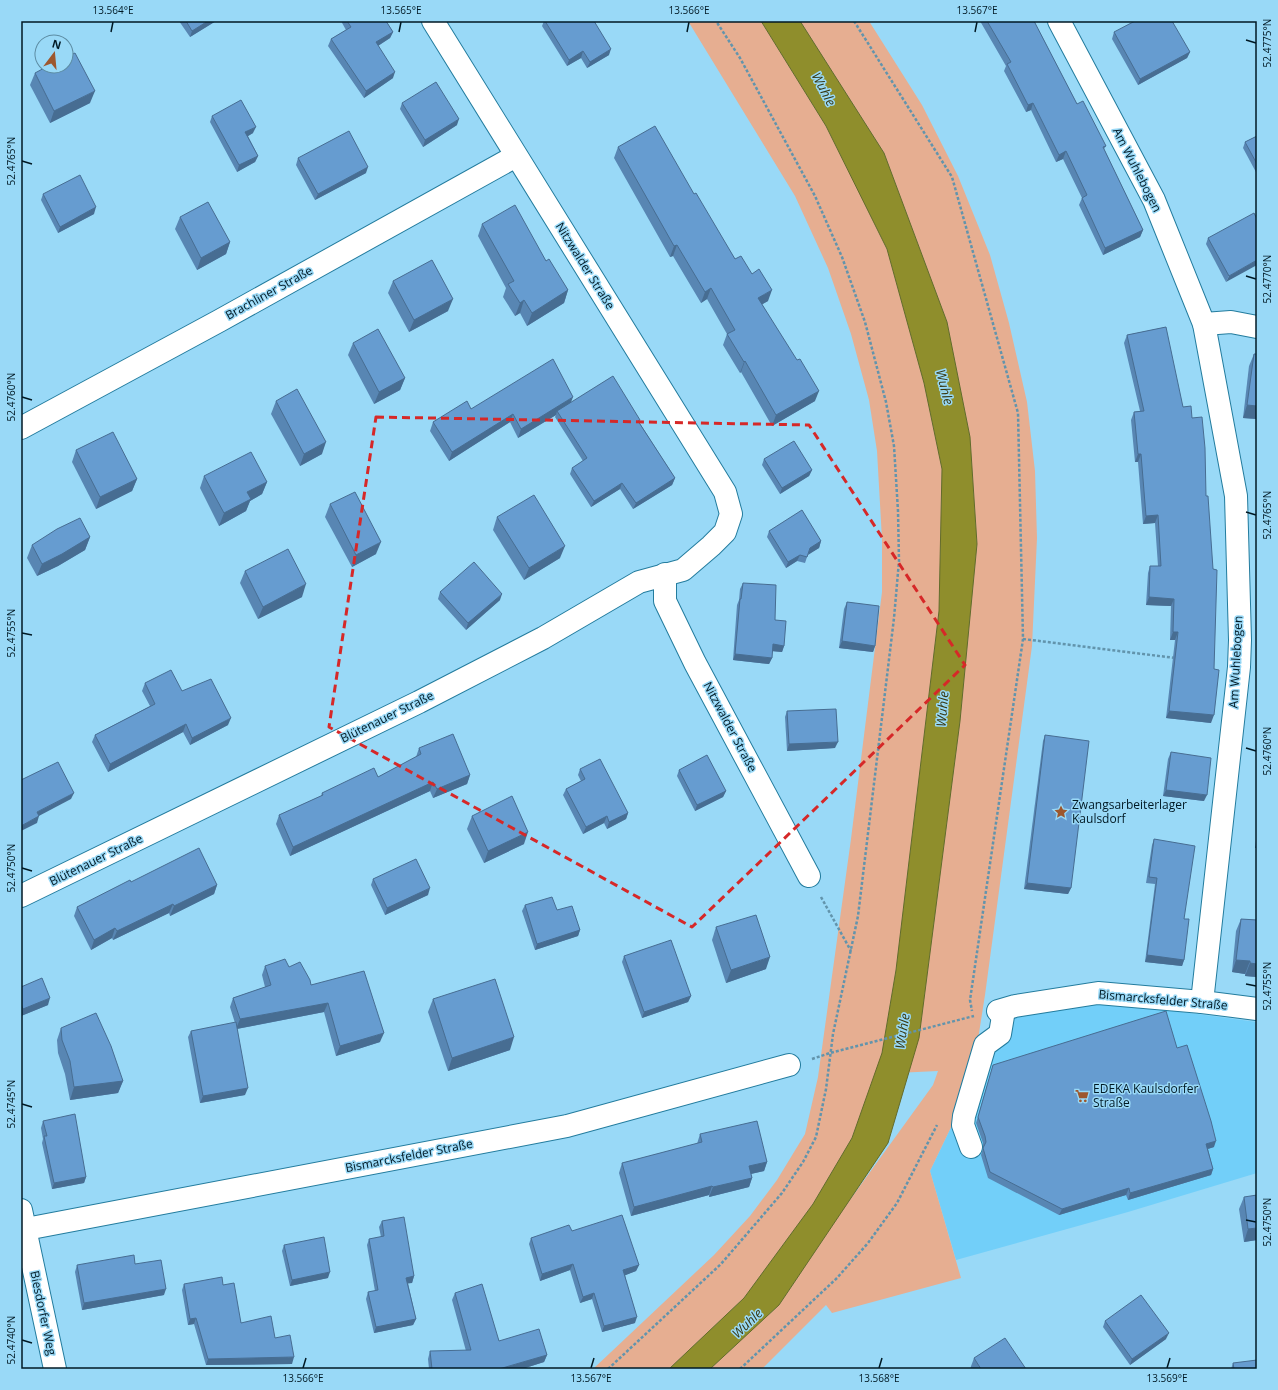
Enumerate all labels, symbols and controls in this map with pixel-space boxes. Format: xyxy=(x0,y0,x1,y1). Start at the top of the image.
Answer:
text: 13.564°E xyxy=(92,3,134,17)
text: 13.565°E xyxy=(380,3,422,17)
text: 13.566°E xyxy=(668,3,710,17)
text: 13.567°E xyxy=(956,3,998,17)
text: 52.4775°N xyxy=(1260,19,1274,67)
north arrow xyxy=(34,34,74,74)
text: N xyxy=(51,35,63,52)
water label: Wuhle xyxy=(808,69,841,109)
street label: Am Wuhlebogen xyxy=(1109,125,1166,215)
text: 52.4765°N xyxy=(4,137,18,185)
street label: Nitzwalder Straße xyxy=(552,219,619,313)
text: 52.4770°N xyxy=(1260,255,1274,303)
street label: Brachliner Straße xyxy=(222,261,316,324)
water label: Wuhle xyxy=(932,367,958,407)
text: 52.4760°N xyxy=(4,373,18,421)
text: 52.4765°N xyxy=(1260,491,1274,539)
text: 52.4755°N xyxy=(4,609,18,657)
street label: Am Wuhlebogen xyxy=(1225,615,1246,709)
street label: Nitzwalder Straße xyxy=(700,679,761,775)
street label: Blütenauer Straße xyxy=(337,686,437,747)
water label: Wuhle xyxy=(931,690,953,728)
text: 52.4760°N xyxy=(1260,727,1274,775)
place label: Zwangsarbeiterlager Kaulsdorf xyxy=(1072,796,1187,827)
place icon: Zwangsarbeiterlager Kaulsdorf xyxy=(1053,804,1069,820)
street label: Blütenauer Straße xyxy=(46,829,146,890)
text: 52.4750°N xyxy=(4,844,18,892)
text: 52.4755°N xyxy=(1260,962,1274,1010)
street label: Bismarcksfelder Straße xyxy=(1098,985,1229,1014)
water label: Wuhle xyxy=(890,1011,914,1050)
text: 52.4745°N xyxy=(4,1080,18,1128)
place label: EDEKA Kaulsdorfer Straße xyxy=(1093,1080,1198,1111)
supermarket icon: EDEKA Kaulsdorfer Straße xyxy=(1074,1088,1090,1104)
street label: Bismarcksfelder Straße xyxy=(344,1135,474,1176)
text: 52.4750°N xyxy=(1260,1198,1274,1246)
street label: Biesdorfer Weg xyxy=(26,1269,61,1357)
water label: Wuhle xyxy=(728,1304,767,1342)
text: 52.4740°N xyxy=(4,1316,18,1364)
text: 13.566°E xyxy=(282,1371,324,1385)
text: 13.567°E xyxy=(570,1371,612,1385)
text: 13.568°E xyxy=(858,1371,900,1385)
text: 13.569°E xyxy=(1146,1371,1188,1385)

